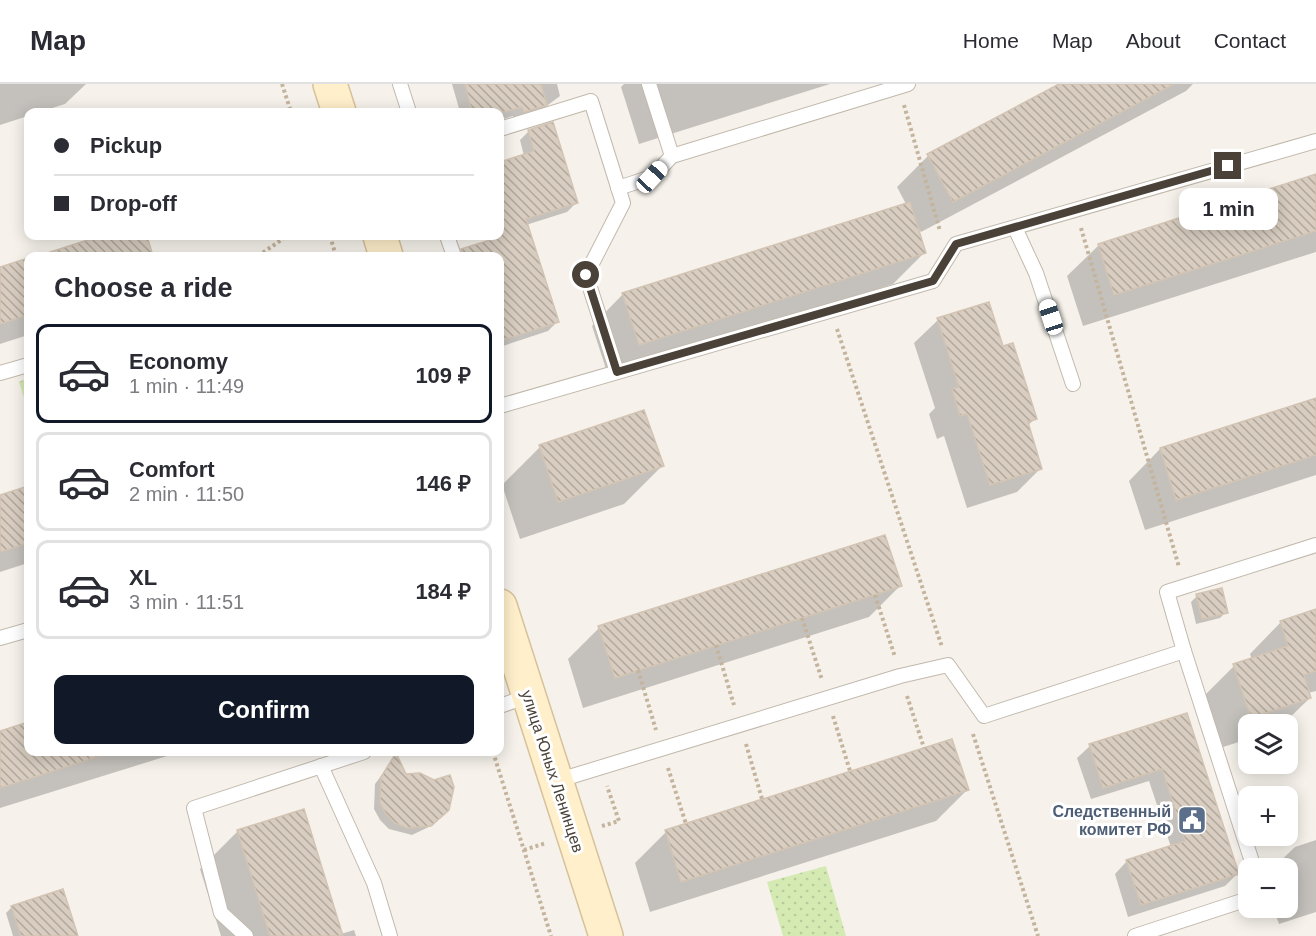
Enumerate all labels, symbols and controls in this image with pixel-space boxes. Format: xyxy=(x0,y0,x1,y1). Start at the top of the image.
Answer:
text: Map xyxy=(30,25,86,56)
text: Home xyxy=(963,29,1019,52)
text: Map xyxy=(1052,29,1093,52)
text: About xyxy=(1126,29,1181,52)
text: Contact xyxy=(1214,29,1286,52)
text: Pickup xyxy=(90,133,162,158)
route end xyxy=(1214,152,1241,179)
car xyxy=(633,158,671,196)
callout: 1 min xyxy=(1178,187,1278,229)
text: Drop-off xyxy=(90,191,177,216)
text: 1 min xyxy=(1202,198,1255,220)
route start xyxy=(572,261,599,288)
text: Choose a ride xyxy=(54,273,233,303)
car xyxy=(1037,297,1065,337)
icon: car xyxy=(57,347,111,401)
text: Economy xyxy=(129,349,228,374)
text: 109 ₽ xyxy=(415,363,471,388)
text: 1 min · 11:49 xyxy=(129,375,244,397)
icon: car xyxy=(57,455,111,509)
text: Comfort xyxy=(129,457,215,482)
text: 146 ₽ xyxy=(415,471,471,496)
text: 2 min · 11:50 xyxy=(129,483,244,505)
icon: car xyxy=(57,563,111,617)
text: XL xyxy=(129,565,157,590)
text: 184 ₽ xyxy=(415,579,471,604)
text: 3 min · 11:51 xyxy=(129,591,244,613)
button: Confirm xyxy=(54,675,474,744)
street label: улица Юных Ленинцев xyxy=(518,688,587,855)
map controls xyxy=(1238,714,1298,918)
button: layers xyxy=(1238,714,1298,774)
button: + xyxy=(1238,786,1298,846)
place label: Следственный комитет РФ xyxy=(1053,803,1171,838)
public building icon: Следственный комитет РФ xyxy=(1176,804,1208,836)
button: − xyxy=(1238,858,1298,918)

